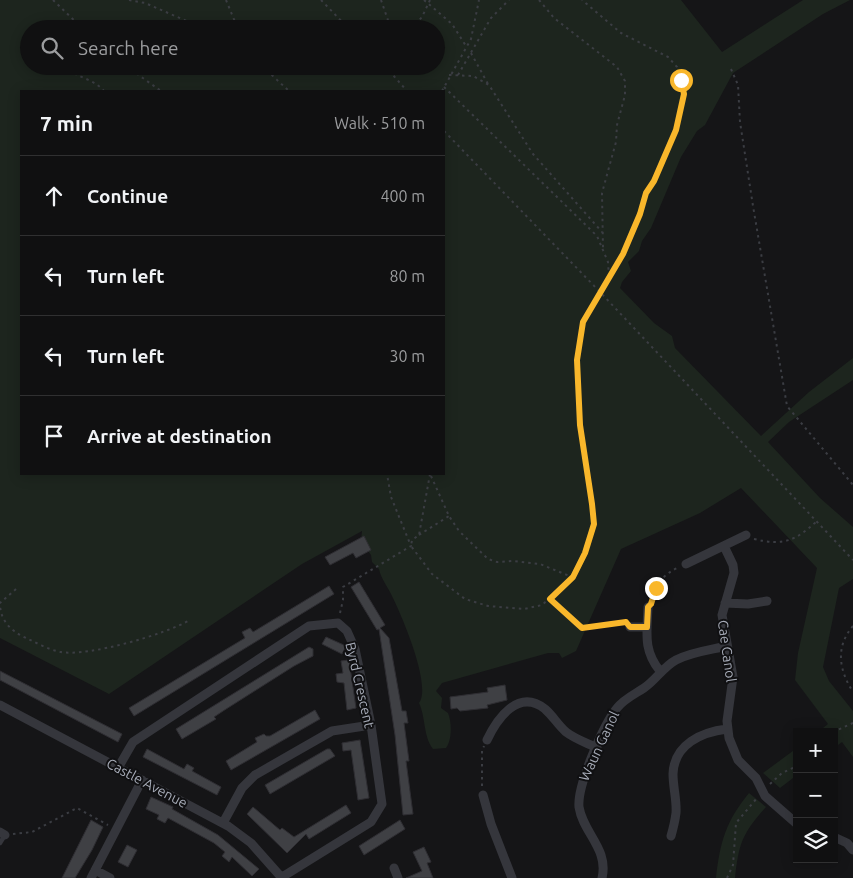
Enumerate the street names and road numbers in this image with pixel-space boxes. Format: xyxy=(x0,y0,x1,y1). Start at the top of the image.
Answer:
street label: Cae Canol xyxy=(715,619,739,683)
street label: Byrd Crescent xyxy=(342,640,378,730)
street label: Waun Ganol xyxy=(576,708,622,784)
street label: Castle Avenue xyxy=(104,755,190,811)

